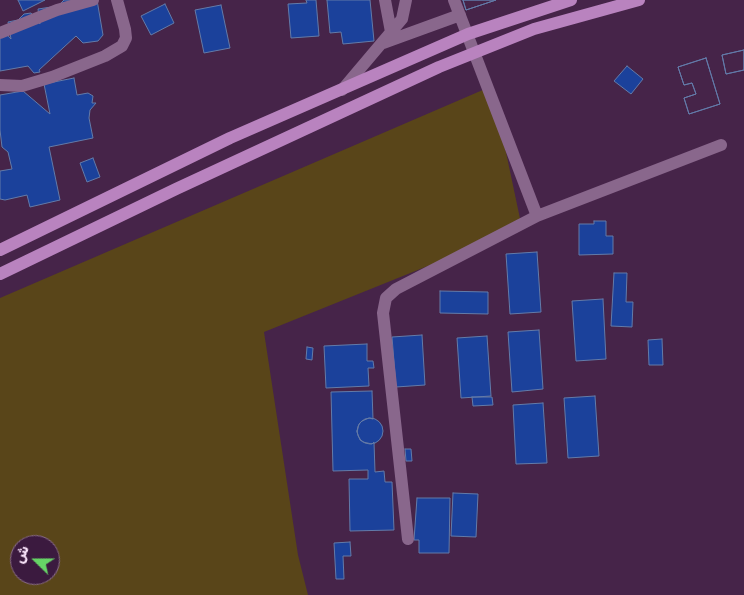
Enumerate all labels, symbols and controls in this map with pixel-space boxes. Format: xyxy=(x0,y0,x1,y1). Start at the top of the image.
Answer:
north arrow xyxy=(10,535,60,585)
text: ش xyxy=(10,543,33,566)

